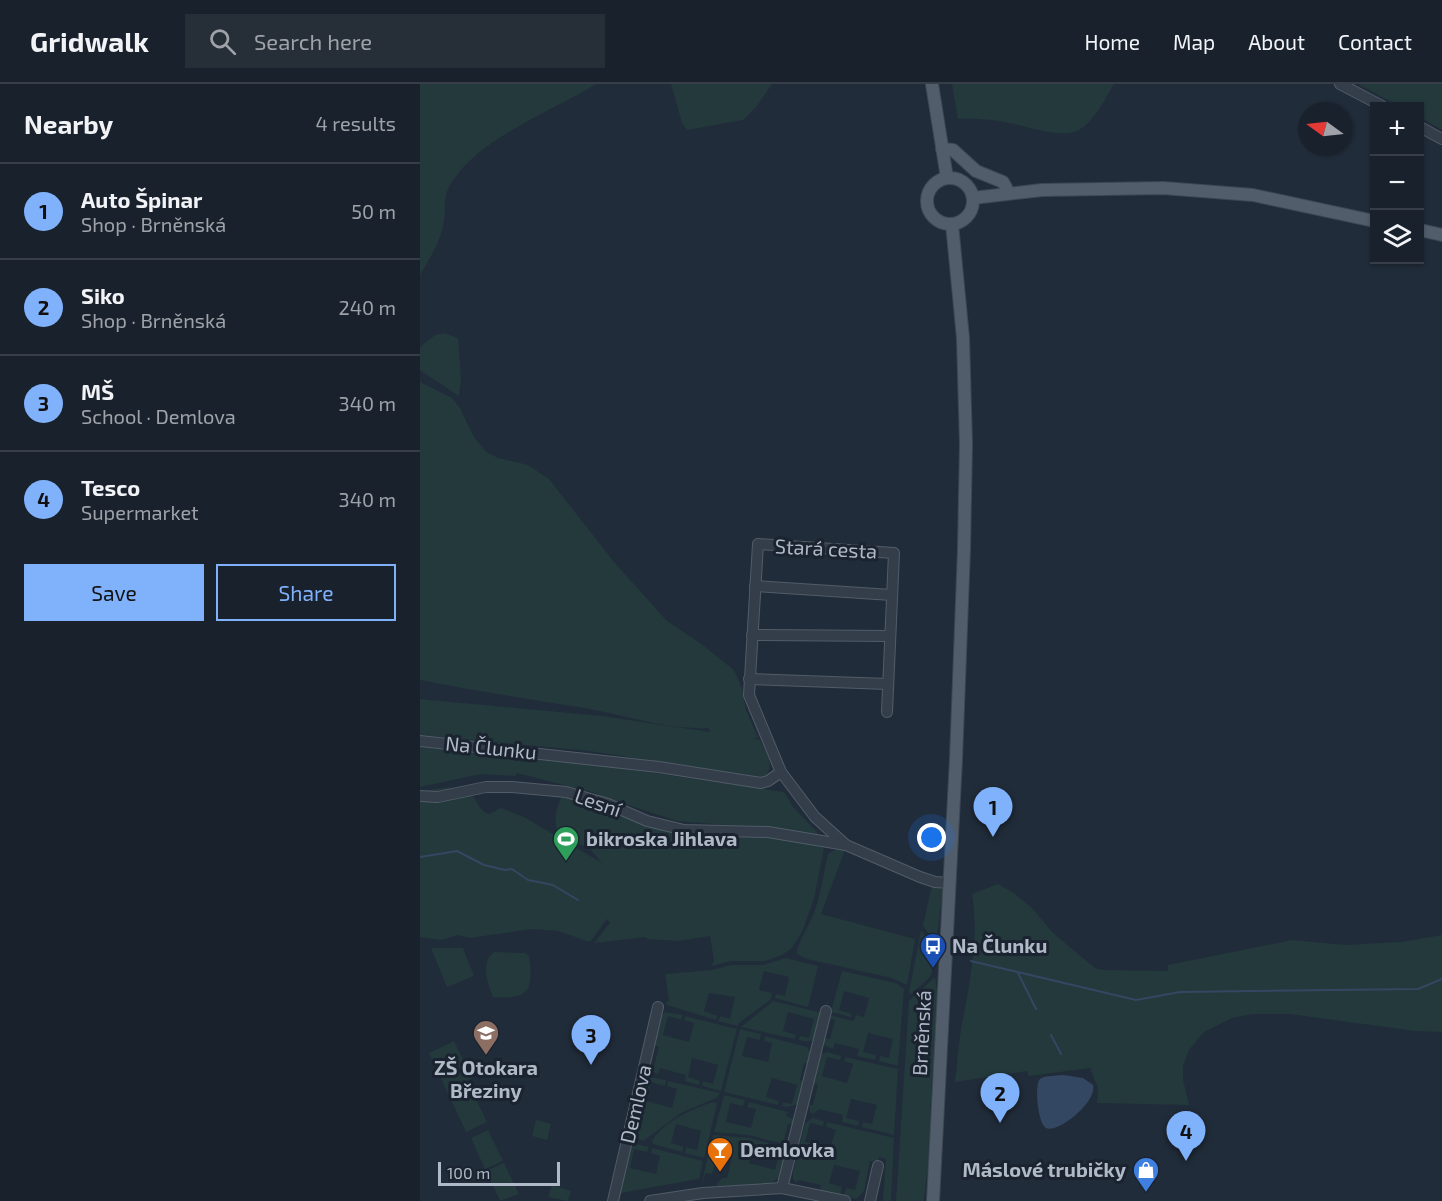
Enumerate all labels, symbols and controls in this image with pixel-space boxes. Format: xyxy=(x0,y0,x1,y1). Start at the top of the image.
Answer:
search box xyxy=(185,14,605,68)
text: Gridwalk xyxy=(30,24,149,58)
icon: search xyxy=(206,25,239,58)
text: Search here xyxy=(254,28,372,54)
text: Home xyxy=(1084,29,1140,54)
text: Map xyxy=(1173,29,1215,54)
text: About xyxy=(1248,29,1305,54)
text: Contact xyxy=(1338,29,1412,54)
north arrow xyxy=(1298,102,1352,156)
map controls xyxy=(1370,102,1424,264)
button: + xyxy=(1370,102,1424,156)
text: Nearby xyxy=(24,108,113,139)
text: 4 results xyxy=(316,111,396,135)
button: − xyxy=(1370,156,1424,210)
text: Auto Špinar xyxy=(81,186,203,212)
text: 1 xyxy=(39,199,48,223)
text: 50 m xyxy=(351,199,396,223)
button: layers xyxy=(1370,210,1424,264)
text: Shop · Brněnská xyxy=(81,212,226,236)
text: Siko xyxy=(81,282,125,308)
text: 2 xyxy=(38,295,49,319)
text: 240 m xyxy=(338,295,396,319)
text: Shop · Brněnská xyxy=(81,308,226,332)
text: MŠ xyxy=(81,378,114,404)
text: 3 xyxy=(38,391,49,415)
text: 340 m xyxy=(339,391,396,415)
text: School · Demlova xyxy=(81,404,236,428)
text: Tesco xyxy=(81,474,140,500)
text: 4 xyxy=(37,487,50,511)
text: 340 m xyxy=(339,487,396,511)
text: Supermarket xyxy=(81,500,199,524)
street label: Stará cesta xyxy=(774,533,878,563)
button: Save xyxy=(24,564,204,621)
button: Share xyxy=(216,564,396,621)
street label: Na Člunku xyxy=(444,730,538,764)
street label: Lesní xyxy=(572,783,626,822)
pin: 1 xyxy=(974,788,1012,837)
your location xyxy=(917,823,946,852)
sports icon: bikroska Jihlava xyxy=(551,824,581,862)
place label: bikroska Jihlava xyxy=(586,826,737,850)
bus stop icon: Na Člunku xyxy=(918,931,948,969)
place label: Na Člunku xyxy=(952,933,1047,957)
street label: Brněnská xyxy=(907,990,935,1076)
pin: 3 xyxy=(572,1016,610,1065)
school or university icon: ZŠ Otokara Březiny xyxy=(471,1018,501,1056)
place label: ZŠ Otokara Březiny xyxy=(434,1055,538,1103)
street label: Demlova xyxy=(614,1062,656,1146)
pin: 2 xyxy=(980,1074,1020,1123)
pin: 4 xyxy=(1166,1112,1206,1161)
bar icon: Demlovka xyxy=(705,1135,735,1173)
place label: Demlovka xyxy=(740,1137,835,1161)
shop icon: Máslové trubičky xyxy=(1131,1155,1161,1193)
place label: Máslové trubičky xyxy=(962,1157,1127,1182)
scale bar xyxy=(438,1159,560,1186)
text: 100 m xyxy=(447,1163,490,1182)

